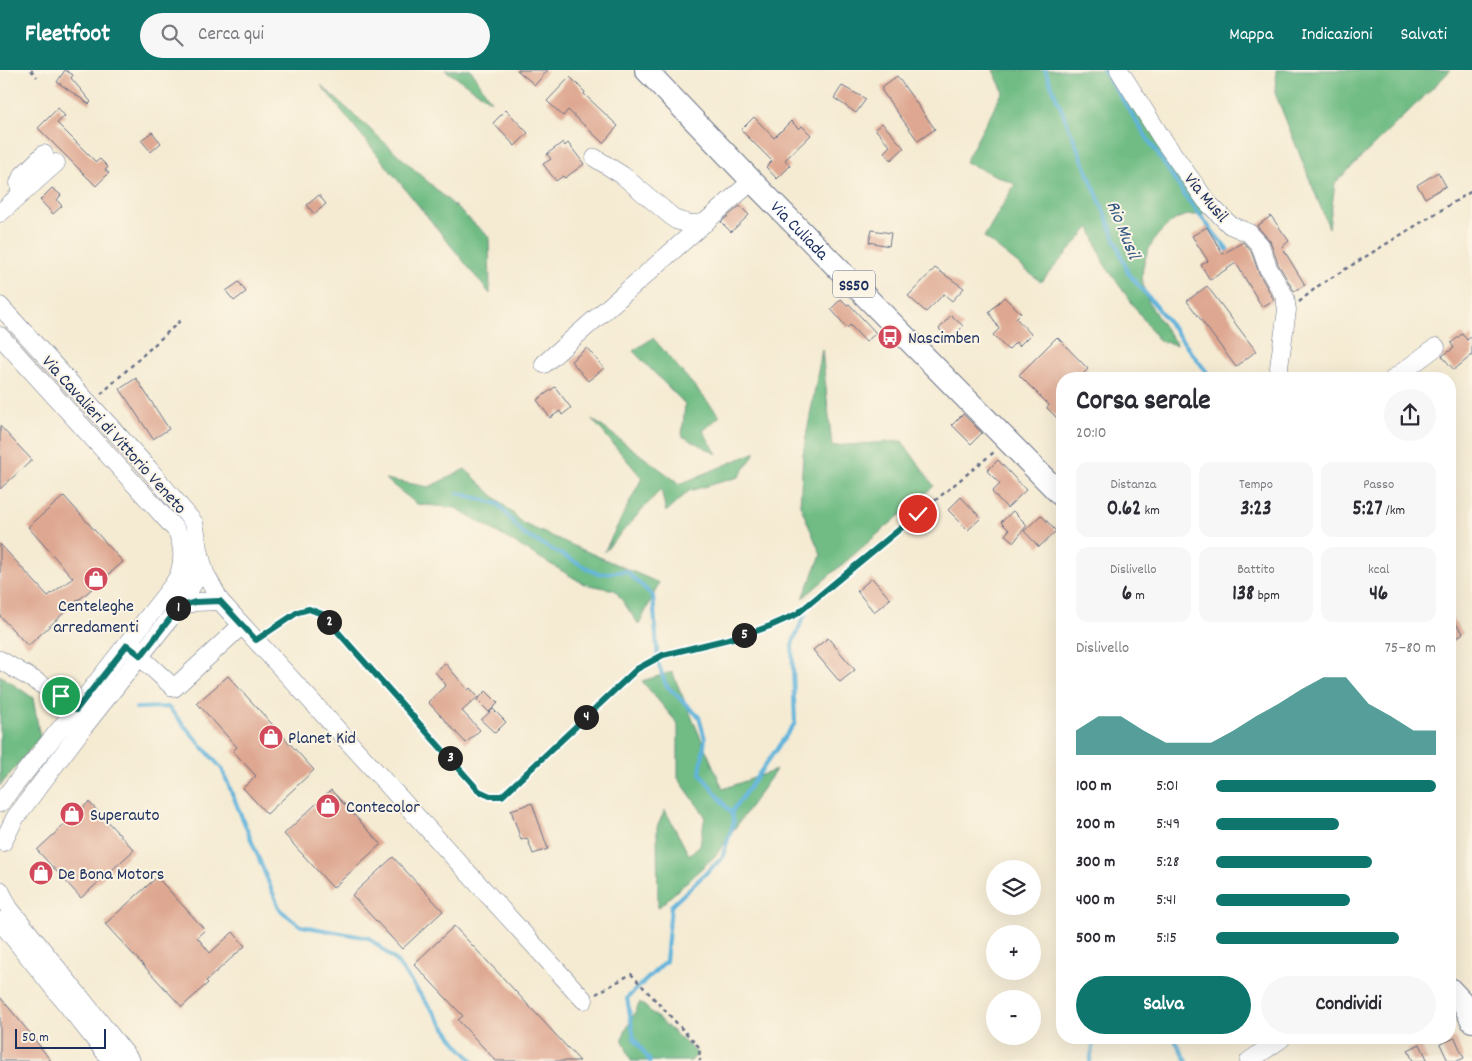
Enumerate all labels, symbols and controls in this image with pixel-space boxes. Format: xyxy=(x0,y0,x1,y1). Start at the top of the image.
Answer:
search box xyxy=(140,13,490,58)
text: Fleetfoot xyxy=(25,18,110,52)
icon: search xyxy=(158,21,186,49)
text: Cerca qui xyxy=(198,22,264,49)
text: Mappa xyxy=(1229,23,1273,48)
text: Indicazioni xyxy=(1301,23,1372,48)
text: Salvati xyxy=(1400,23,1447,48)
street label: Via Musil xyxy=(1177,168,1234,229)
street label: Via Culiada xyxy=(763,196,834,267)
water label: Rio Musil xyxy=(1098,197,1146,265)
road number: SS50 xyxy=(833,270,875,298)
bus stop icon: Nascimben xyxy=(877,324,903,350)
place label: Nascimben xyxy=(908,327,980,352)
street label: Via Cavalieri di Vittorio Veneto xyxy=(35,351,191,521)
text: Corsa serale xyxy=(1076,383,1211,423)
button: share xyxy=(1384,389,1436,441)
text: 20:10 xyxy=(1076,422,1107,445)
text: Distanza xyxy=(1110,475,1156,495)
text: Tempo xyxy=(1239,475,1273,495)
text: Passo xyxy=(1363,475,1394,495)
pin xyxy=(897,493,939,535)
text: 0.62 xyxy=(1107,495,1141,525)
text: 3:23 xyxy=(1240,495,1272,525)
text: 5:27 xyxy=(1352,495,1383,525)
icon: check xyxy=(904,500,932,528)
text: km xyxy=(1141,501,1160,521)
text: /km xyxy=(1383,501,1405,521)
text: Dislivello xyxy=(1110,560,1157,580)
text: Battito xyxy=(1237,560,1275,580)
text: kcal xyxy=(1368,560,1389,580)
shop icon: Centeleghe arredamenti xyxy=(83,566,109,592)
text: 6 xyxy=(1122,580,1132,610)
text: 138 xyxy=(1232,580,1255,610)
text: 46 xyxy=(1369,580,1388,610)
text: m xyxy=(1132,586,1145,606)
text: bpm xyxy=(1255,586,1280,606)
place label: Centeleghe arredamenti xyxy=(53,595,139,641)
pin: 1 xyxy=(166,596,190,620)
text: 1 xyxy=(177,598,180,618)
pin: 2 xyxy=(316,610,342,634)
text: 2 xyxy=(326,612,333,632)
pin: 5 xyxy=(732,622,756,648)
text: 5 xyxy=(741,625,748,645)
text: Dislivello xyxy=(1076,637,1129,660)
text: 75–80 m xyxy=(1385,637,1436,660)
pin xyxy=(40,675,82,717)
icon: arrive xyxy=(47,682,75,710)
pin: 4 xyxy=(574,704,598,730)
text: 4 xyxy=(584,707,589,727)
shop icon: Planet Kid xyxy=(258,724,284,750)
place label: Planet Kid xyxy=(288,727,356,752)
pin: 3 xyxy=(438,746,462,770)
text: 3 xyxy=(447,748,454,768)
text: 100 m xyxy=(1076,775,1112,798)
text: 5:01 xyxy=(1156,775,1178,798)
shop icon: Contecolor xyxy=(315,793,341,819)
place label: Contecolor xyxy=(346,796,420,821)
shop icon: Superauto xyxy=(59,801,85,827)
place label: Superauto xyxy=(90,804,159,829)
text: 200 m xyxy=(1076,813,1115,836)
text: 5:49 xyxy=(1156,813,1180,836)
text: 300 m xyxy=(1076,851,1115,874)
text: 5:28 xyxy=(1156,851,1179,874)
shop icon: De Bona Motors xyxy=(28,860,54,886)
map controls xyxy=(986,860,1041,1045)
button: layers xyxy=(986,860,1041,915)
place label: De Bona Motors xyxy=(58,863,164,888)
text: 400 m xyxy=(1076,889,1115,912)
text: 5:41 xyxy=(1156,889,1176,912)
button: + xyxy=(986,925,1041,980)
text: 500 m xyxy=(1076,927,1116,950)
text: 5:15 xyxy=(1156,927,1177,950)
button: Salva xyxy=(1076,976,1251,1034)
button: Condividi xyxy=(1261,976,1436,1034)
button: − xyxy=(986,990,1041,1045)
scale bar xyxy=(15,1026,106,1049)
text: 50 m xyxy=(22,1028,49,1048)

